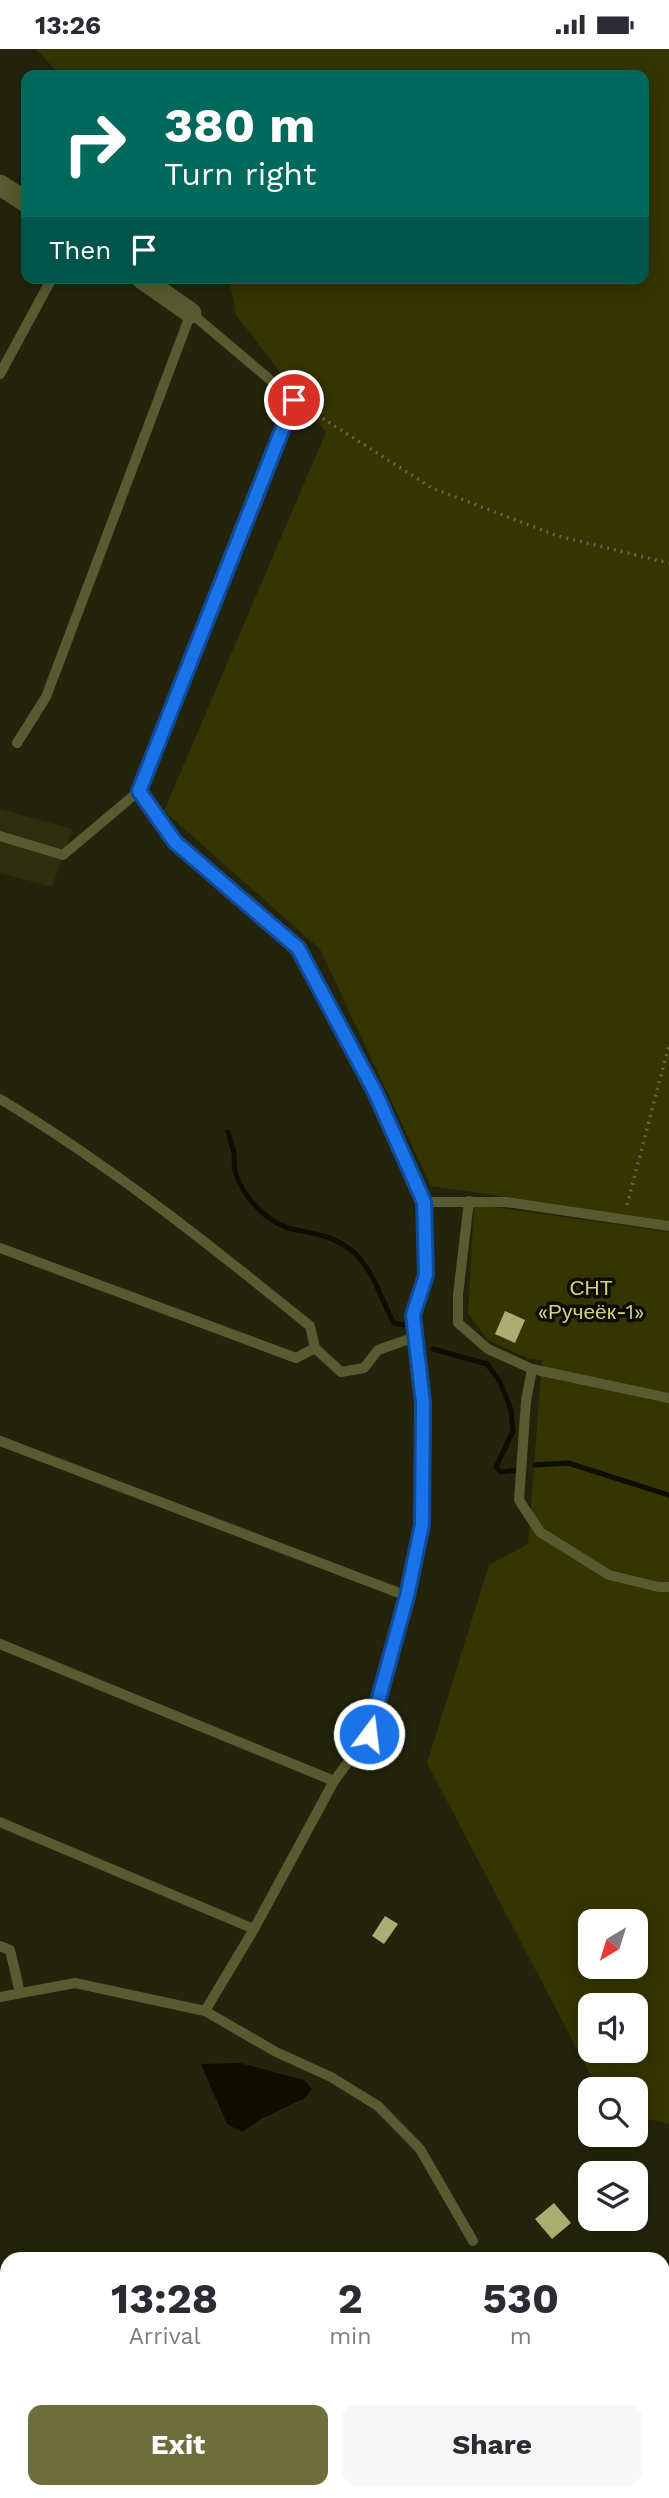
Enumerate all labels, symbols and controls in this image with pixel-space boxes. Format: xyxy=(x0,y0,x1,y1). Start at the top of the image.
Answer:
text: 13:26 xyxy=(35,10,101,40)
text: 380 m xyxy=(164,96,315,154)
icon: right xyxy=(49,98,140,189)
text: Turn right xyxy=(164,155,316,193)
icon: arrive xyxy=(125,231,163,269)
text: Then xyxy=(49,235,111,265)
pin xyxy=(264,370,324,430)
icon: arrive xyxy=(275,381,313,419)
park label: СНТ «Ручеёк-1» xyxy=(538,1275,644,1324)
position arrow xyxy=(332,1697,406,1771)
north arrow xyxy=(578,1909,648,1979)
map controls xyxy=(578,1909,648,2231)
button: sound xyxy=(578,1993,648,2063)
button: search xyxy=(578,2077,648,2147)
button: layers xyxy=(578,2161,648,2231)
text: 13:28 xyxy=(111,2274,218,2323)
text: 2 xyxy=(338,2274,363,2323)
text: 530 xyxy=(482,2274,559,2323)
text: Arrival xyxy=(129,2323,200,2350)
text: min xyxy=(329,2323,371,2350)
text: m xyxy=(510,2323,532,2350)
button: Exit xyxy=(28,2405,328,2485)
button: Share xyxy=(342,2405,642,2485)

